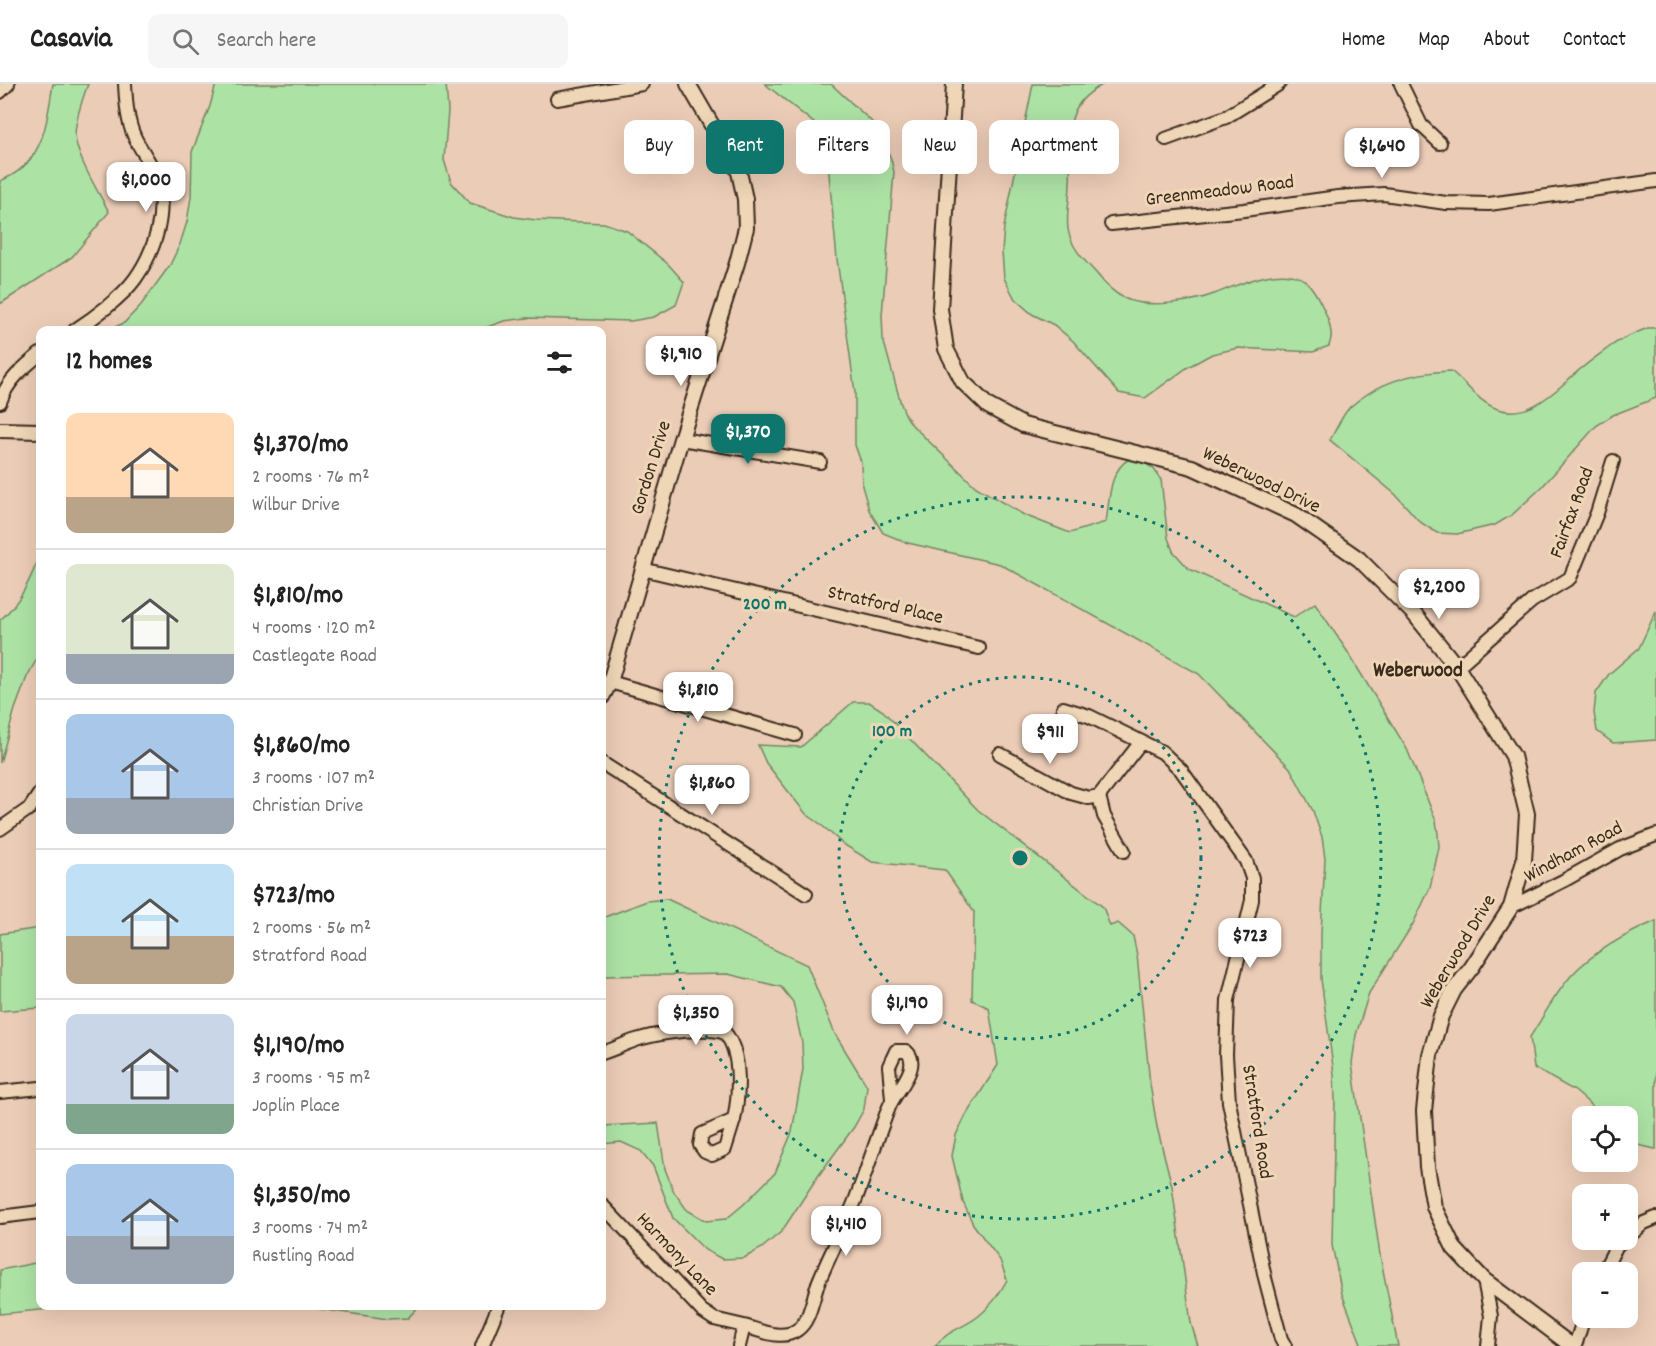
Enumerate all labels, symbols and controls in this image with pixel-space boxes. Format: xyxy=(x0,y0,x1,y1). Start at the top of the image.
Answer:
search box xyxy=(148,14,568,68)
text: Casavia xyxy=(30,21,112,61)
icon: search xyxy=(169,25,202,58)
text: Search here xyxy=(217,26,316,57)
text: Home xyxy=(1341,26,1385,56)
text: Map xyxy=(1418,26,1450,56)
text: About xyxy=(1483,26,1530,56)
text: Contact xyxy=(1563,26,1626,56)
chip: Buy xyxy=(624,120,694,174)
chip: Rent xyxy=(706,120,784,174)
chip: Filters xyxy=(796,120,890,174)
chip: New xyxy=(902,120,977,174)
chip: Apartment xyxy=(989,120,1119,174)
pin: $1,640 xyxy=(1333,128,1431,179)
text: $1,640 xyxy=(1358,133,1406,161)
pin: $1,000 xyxy=(97,162,195,213)
text: $1,000 xyxy=(120,167,172,195)
street label: Greenmeadow Road xyxy=(1144,169,1296,215)
pin: $1,910 xyxy=(632,336,730,387)
text: $1,910 xyxy=(660,341,702,369)
text: 12 homes xyxy=(66,344,153,381)
icon: filters xyxy=(543,346,576,379)
pin: $1,370 xyxy=(699,414,797,465)
street label: Gordon Drive xyxy=(624,417,680,519)
text: $1,370 xyxy=(725,419,771,447)
text: $1,370/mo xyxy=(252,427,348,464)
icon: home xyxy=(114,437,186,509)
street label: Weberwood Drive xyxy=(1197,440,1325,522)
street label: Fairfax Road xyxy=(1544,463,1602,563)
text: 2 rooms · 76 m² xyxy=(252,464,370,492)
text: Wilbur Drive xyxy=(252,492,340,520)
pin: $2,200 xyxy=(1390,569,1488,620)
text: $2,200 xyxy=(1412,574,1466,602)
text: $1,810/mo xyxy=(252,578,343,615)
street label: Stratford Place xyxy=(824,579,946,633)
icon: home xyxy=(114,588,186,660)
text: 200 m xyxy=(743,593,787,618)
text: 4 rooms · 120 m² xyxy=(252,615,376,643)
text: Castlegate Road xyxy=(252,643,377,671)
district label: Weberwood xyxy=(1373,657,1463,687)
pin: $1,810 xyxy=(649,672,747,723)
text: $1,810 xyxy=(677,677,719,705)
pin: $911 xyxy=(1014,714,1086,765)
text: $911 xyxy=(1036,719,1064,747)
text: 100 m xyxy=(872,720,912,745)
text: $1,860/mo xyxy=(252,728,350,765)
icon: home xyxy=(114,738,186,810)
text: 3 rooms · 107 m² xyxy=(252,765,375,793)
pin: $1,860 xyxy=(663,765,761,816)
text: $1,860 xyxy=(688,770,736,798)
text: Christian Drive xyxy=(252,793,363,821)
street label: Windham Road xyxy=(1520,815,1628,891)
centre of rings xyxy=(1010,848,1030,868)
text: $723/mo xyxy=(252,878,335,915)
icon: home xyxy=(114,888,186,960)
street label: Weberwood Drive xyxy=(1414,890,1504,1014)
text: 2 rooms · 56 m² xyxy=(252,915,371,943)
pin: $723 xyxy=(1214,918,1286,969)
text: $723 xyxy=(1232,923,1268,951)
text: Stratford Road xyxy=(252,943,367,971)
pin: $1,190 xyxy=(858,985,956,1036)
text: $1,190 xyxy=(886,990,928,1018)
pin: $1,350 xyxy=(647,995,745,1046)
text: $1,350 xyxy=(672,1000,720,1028)
text: $1,190/mo xyxy=(252,1028,344,1065)
icon: home xyxy=(114,1038,186,1110)
street label: Stratford Road xyxy=(1233,1063,1279,1181)
text: 3 rooms · 95 m² xyxy=(252,1065,371,1093)
text: Joplin Place xyxy=(252,1093,340,1121)
map controls xyxy=(1572,1106,1638,1328)
button: locate xyxy=(1572,1106,1638,1172)
text: $1,350/mo xyxy=(252,1178,350,1215)
button: + xyxy=(1572,1184,1638,1250)
icon: home xyxy=(114,1188,186,1260)
pin: $1,410 xyxy=(797,1206,895,1257)
street label: Harmony Lane xyxy=(629,1207,723,1303)
text: $1,410 xyxy=(825,1211,867,1239)
text: 3 rooms · 74 m² xyxy=(252,1215,368,1243)
text: Rustling Road xyxy=(252,1243,355,1271)
button: − xyxy=(1572,1262,1638,1328)

